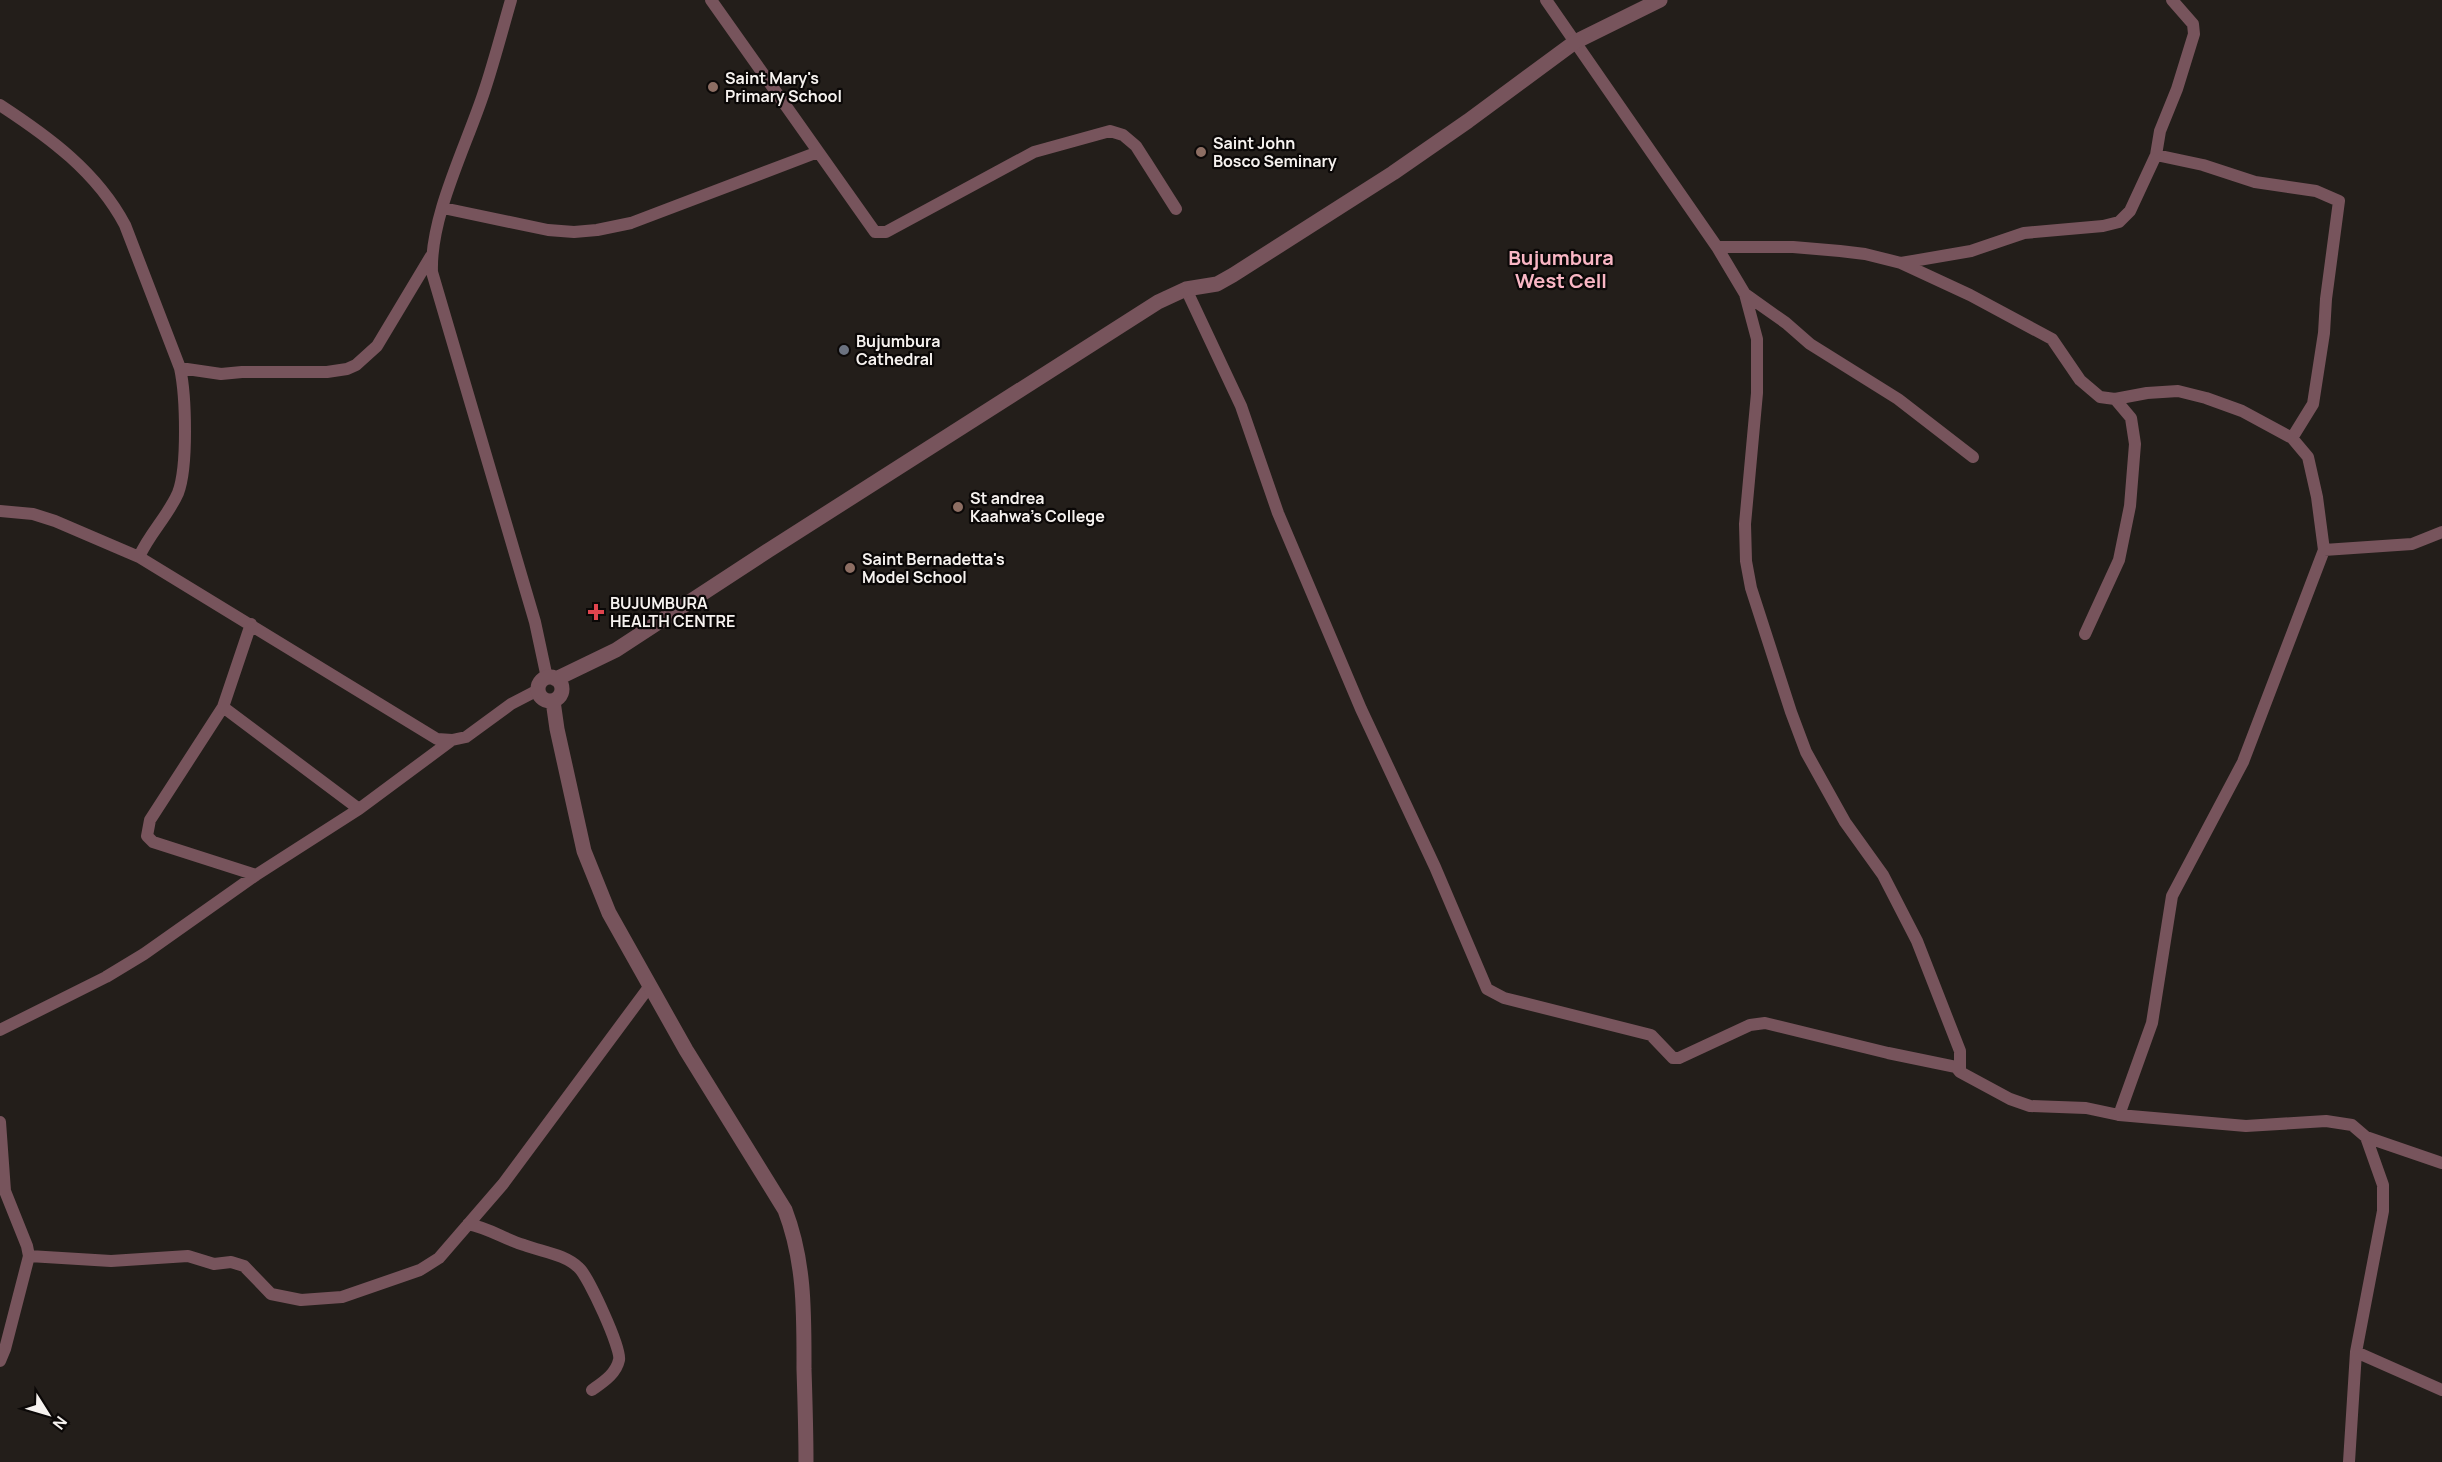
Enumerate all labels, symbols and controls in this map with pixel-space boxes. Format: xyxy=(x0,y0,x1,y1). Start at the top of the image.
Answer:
place label: Saint Mary's Primary School xyxy=(725,67,842,107)
marker: Saint Mary's Primary School xyxy=(706,80,720,94)
place label: Saint John Bosco Seminary xyxy=(1213,132,1337,172)
marker: Saint John Bosco Seminary xyxy=(1194,145,1208,159)
district label: Bujumbura West Cell xyxy=(1508,244,1614,294)
place label: Bujumbura Cathedral xyxy=(856,330,940,370)
marker: Bujumbura Cathedral xyxy=(837,343,851,357)
place label: St andrea Kaahwa's College xyxy=(970,487,1105,527)
marker: St andrea Kaahwa's College xyxy=(951,500,965,514)
place label: Saint Bernadetta's Model School xyxy=(862,548,1005,588)
marker: Saint Bernadetta's Model School xyxy=(843,561,857,575)
place label: BUJUMBURA HEALTH CENTRE xyxy=(610,592,735,632)
marker: BUJUMBURA HEALTH CENTRE xyxy=(587,603,605,621)
north arrow xyxy=(18,1384,78,1444)
text: N xyxy=(48,1412,72,1434)

